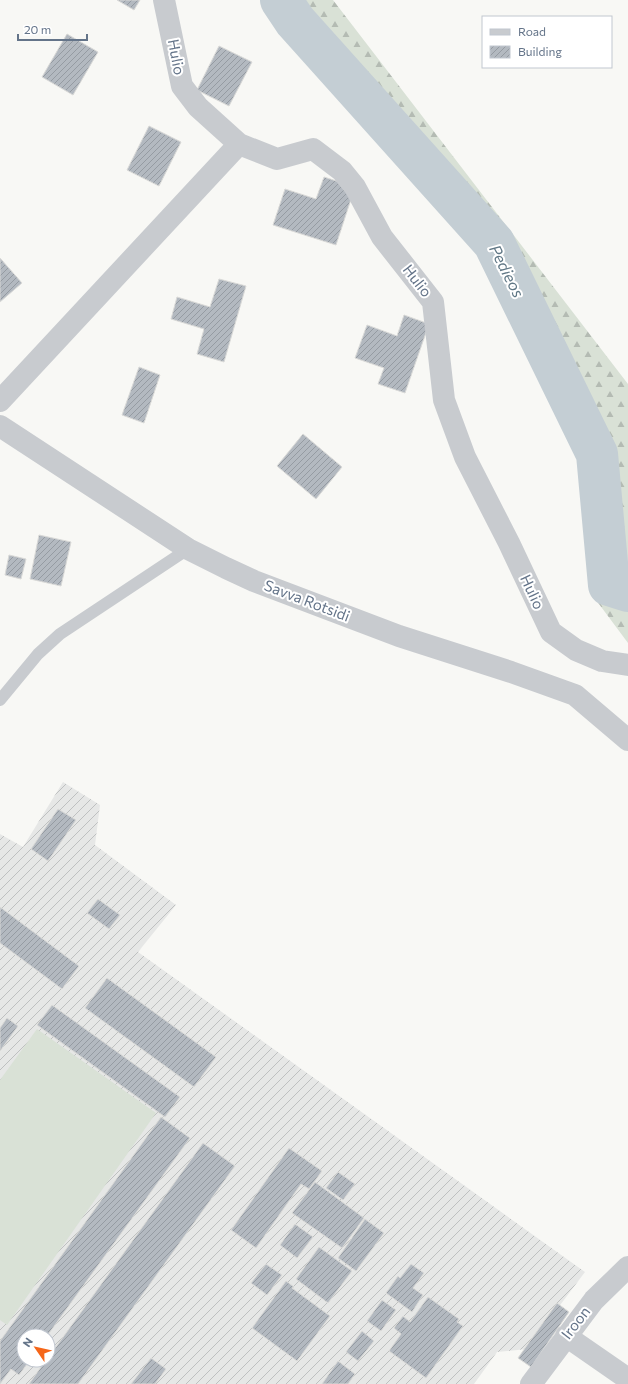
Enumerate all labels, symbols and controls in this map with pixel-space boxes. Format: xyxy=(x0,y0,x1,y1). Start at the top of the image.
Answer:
scale bar xyxy=(18,16,87,42)
legend xyxy=(482,16,612,68)
text: 20 m xyxy=(24,22,51,36)
text: Road xyxy=(518,24,546,38)
street label: Hulio xyxy=(165,37,189,76)
text: Building xyxy=(518,44,562,58)
water label: Pedieos xyxy=(486,241,529,300)
street label: Hulio xyxy=(400,261,436,300)
street label: Hulio xyxy=(517,571,549,612)
street label: Savva Rotsidi xyxy=(262,576,353,625)
street label: Iroon xyxy=(557,1302,594,1342)
north arrow xyxy=(16,1328,56,1368)
text: N xyxy=(20,1335,35,1349)

